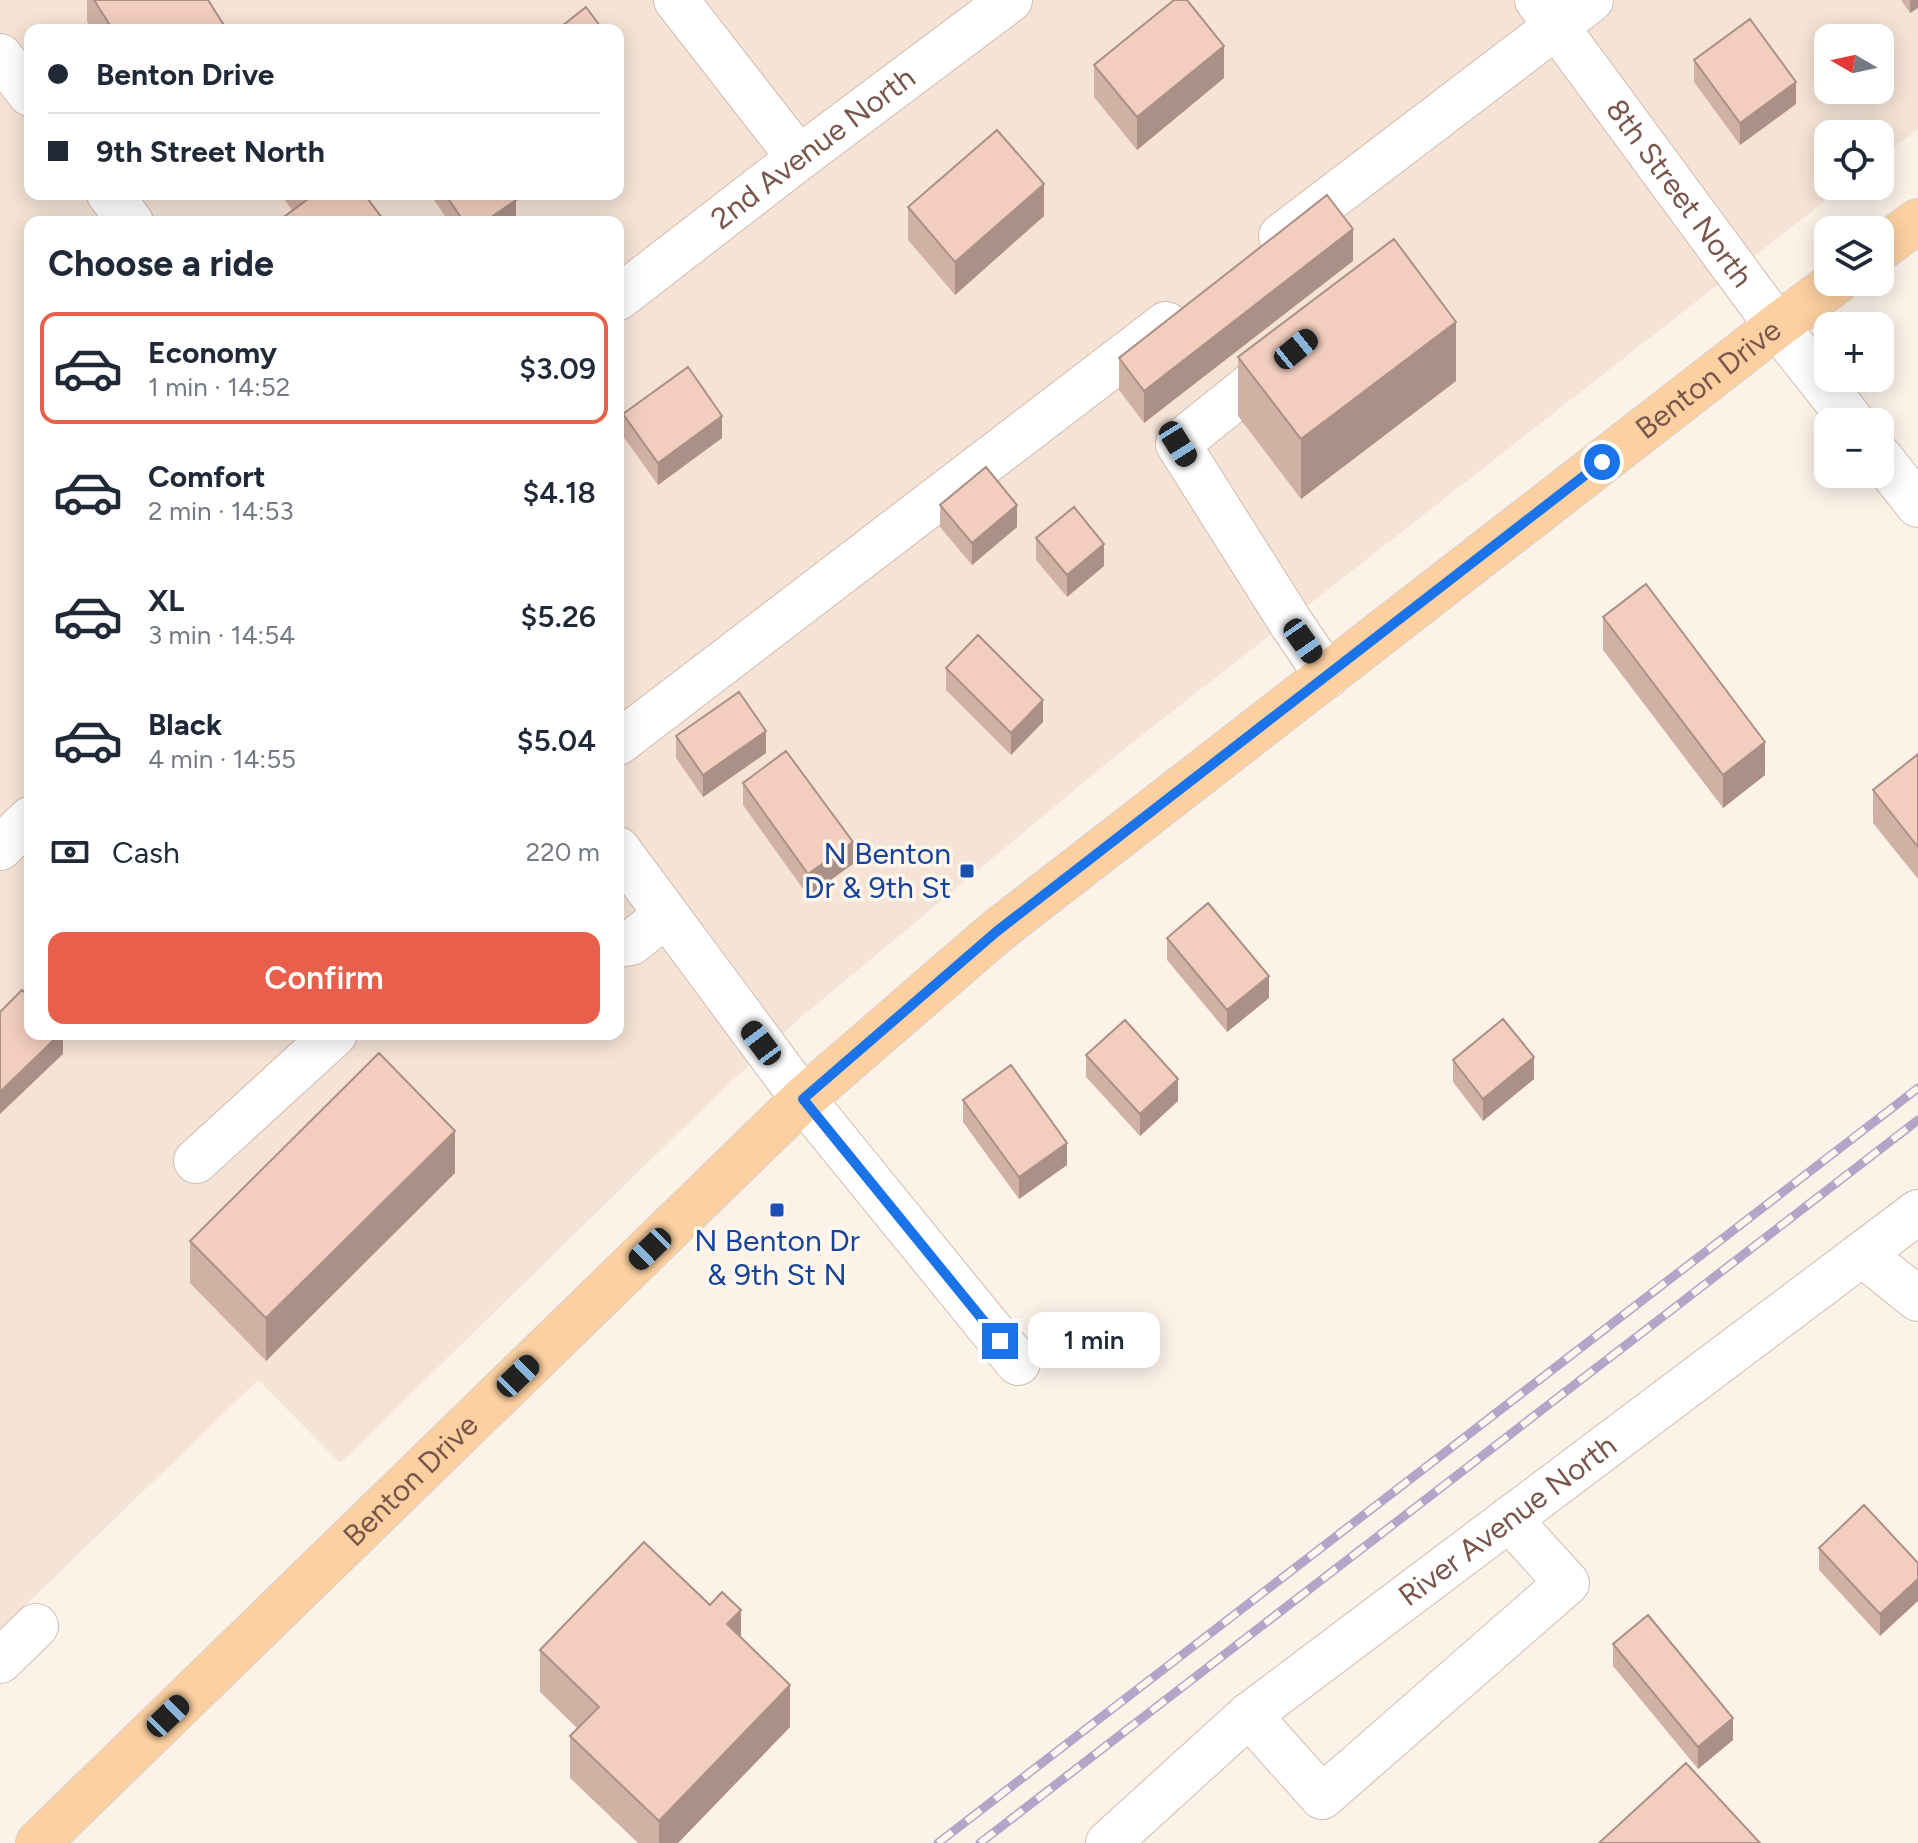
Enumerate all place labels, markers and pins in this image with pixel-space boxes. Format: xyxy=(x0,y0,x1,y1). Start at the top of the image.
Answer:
place label: N Benton Dr & 9th St xyxy=(804,835,951,906)
marker: N Benton Dr & 9th St xyxy=(958,862,976,880)
marker: N Benton Dr & 9th St N xyxy=(768,1201,786,1219)
place label: N Benton Dr & 9th St N xyxy=(694,1222,860,1293)

